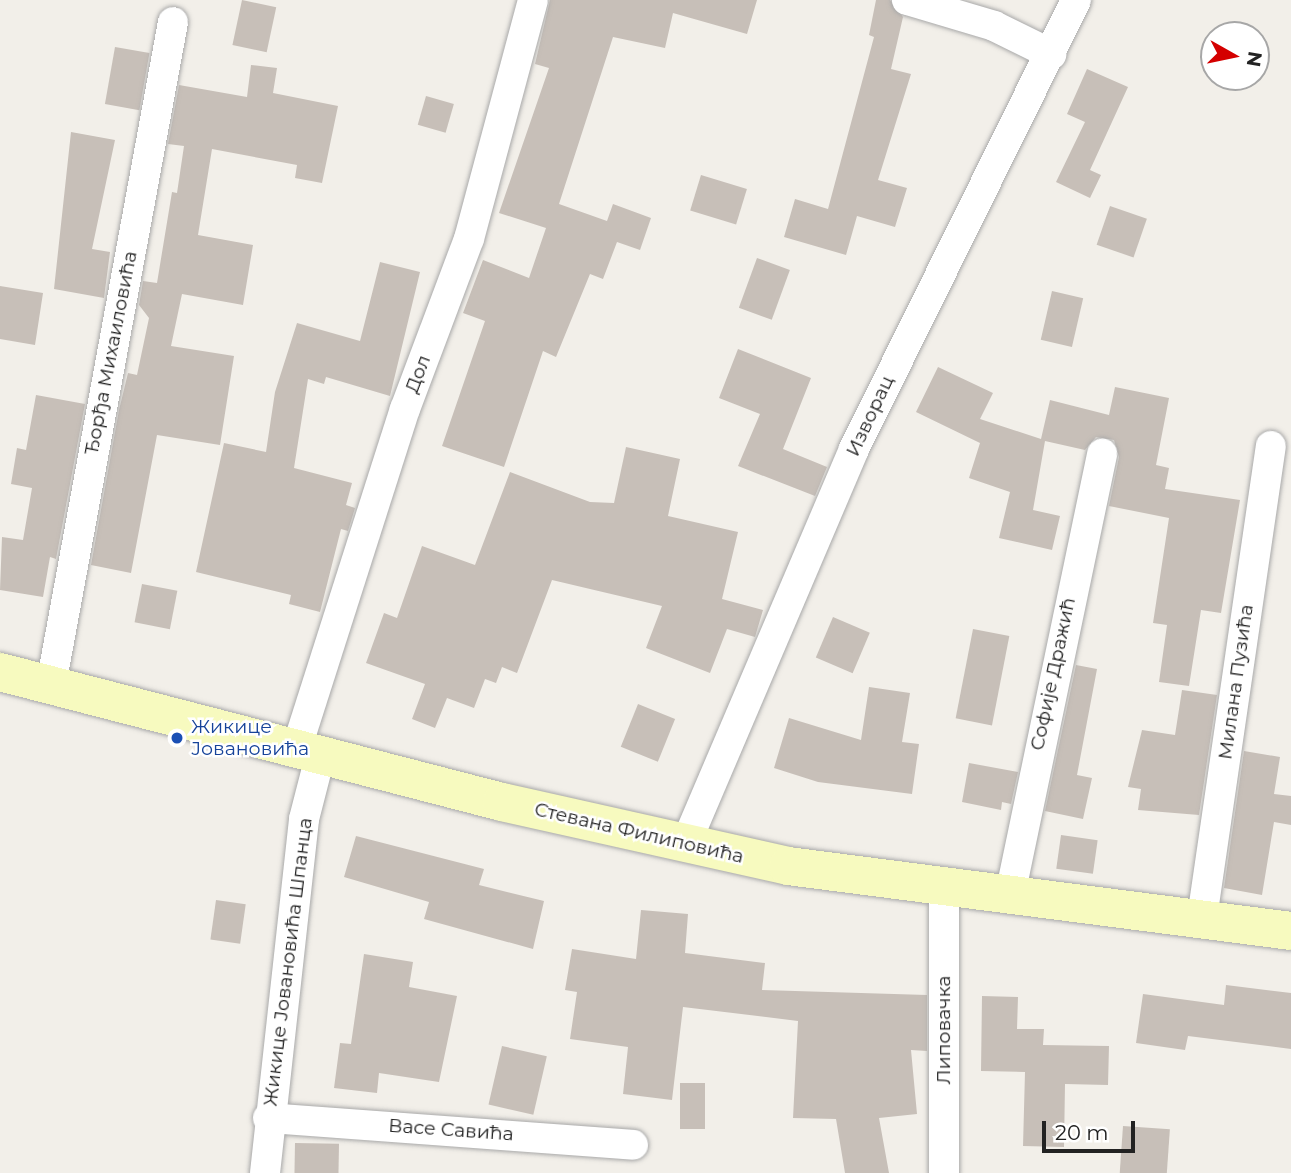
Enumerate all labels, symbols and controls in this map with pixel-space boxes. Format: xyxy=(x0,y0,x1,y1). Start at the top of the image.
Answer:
north arrow xyxy=(1200,21,1270,91)
text: N xyxy=(1242,50,1267,68)
street label: Ђорђа Михаиловића xyxy=(80,249,142,457)
street label: Дол xyxy=(400,352,436,396)
street label: Изворац xyxy=(841,372,899,460)
street label: Софије Дражић xyxy=(1026,595,1080,753)
street label: Милана Пузића xyxy=(1214,603,1258,761)
place label: Жикице Јовановића xyxy=(191,716,309,760)
marker: Жикице Јовановића xyxy=(169,730,185,746)
street label: Стевана Филиповића xyxy=(532,798,746,868)
street label: Жикице Јовановића Шпанца xyxy=(259,816,317,1108)
street label: Липовачка xyxy=(933,976,955,1084)
scale bar xyxy=(1046,1106,1139,1150)
street label: Васе Савића xyxy=(388,1114,514,1146)
text: 20 m xyxy=(1055,1120,1109,1145)

